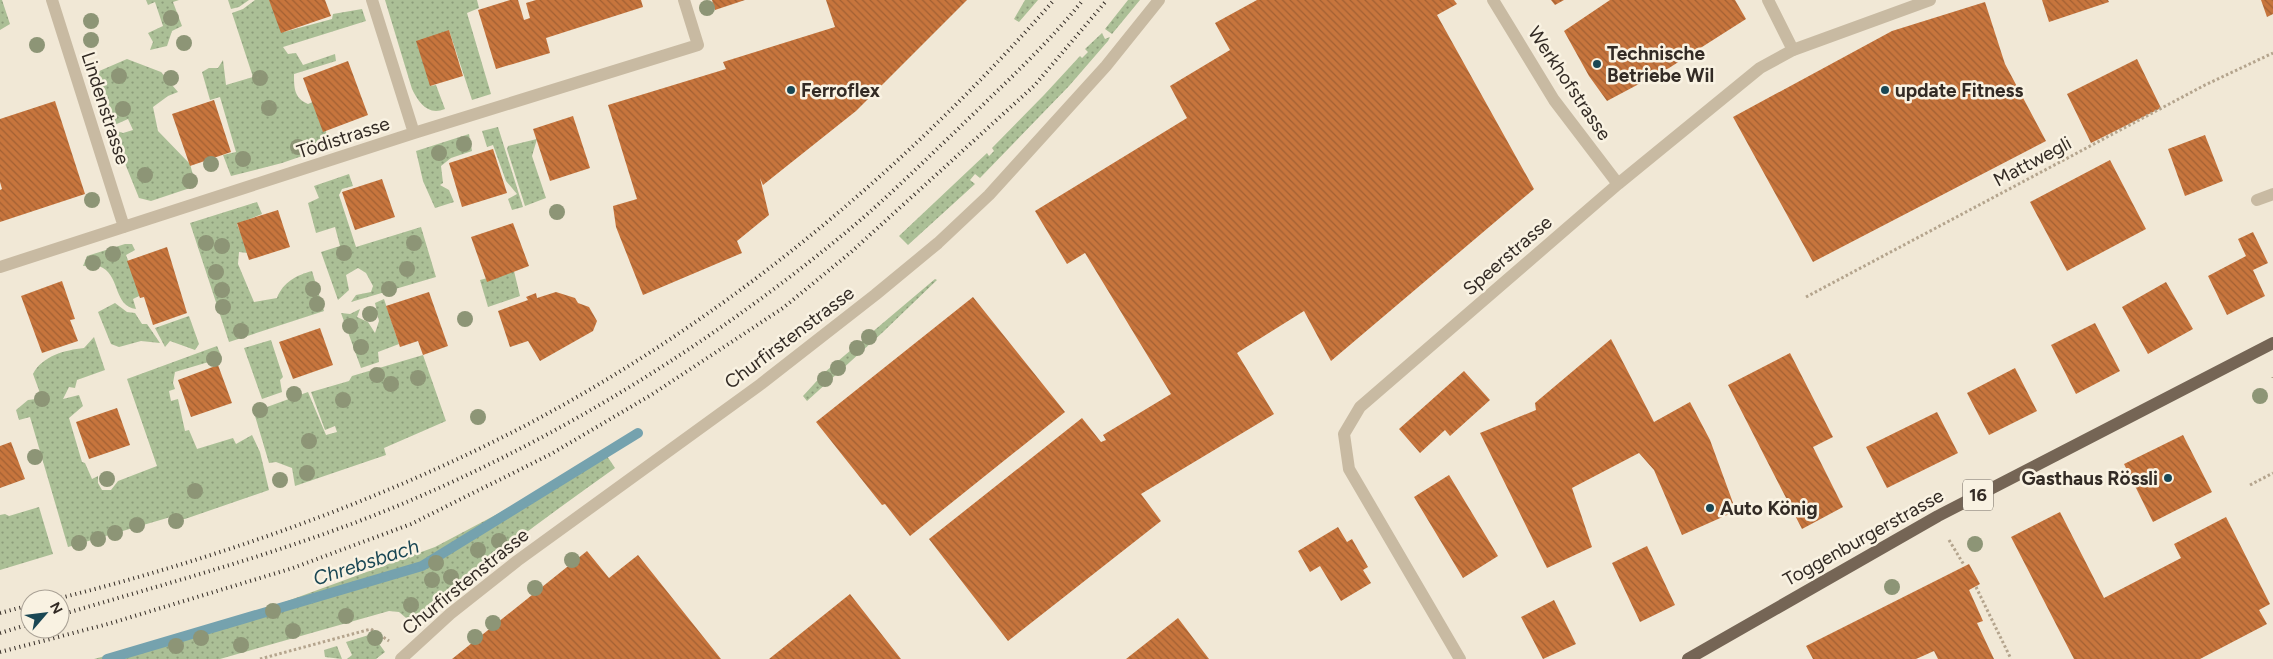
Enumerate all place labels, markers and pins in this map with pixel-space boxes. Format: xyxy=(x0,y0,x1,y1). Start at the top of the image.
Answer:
place label: Technische Betriebe Wil xyxy=(1607,42,1714,87)
marker: Technische Betriebe Wil xyxy=(1591,58,1603,70)
place label: Ferroflex xyxy=(801,79,880,102)
place label: update Fitness xyxy=(1895,79,2023,102)
marker: Ferroflex xyxy=(785,84,797,96)
marker: update Fitness xyxy=(1879,84,1891,96)
place label: Gasthaus Rössli xyxy=(2022,467,2158,490)
marker: Gasthaus Rössli xyxy=(2162,472,2174,484)
place label: Auto König xyxy=(1720,497,1818,520)
marker: Auto König xyxy=(1704,502,1716,514)

